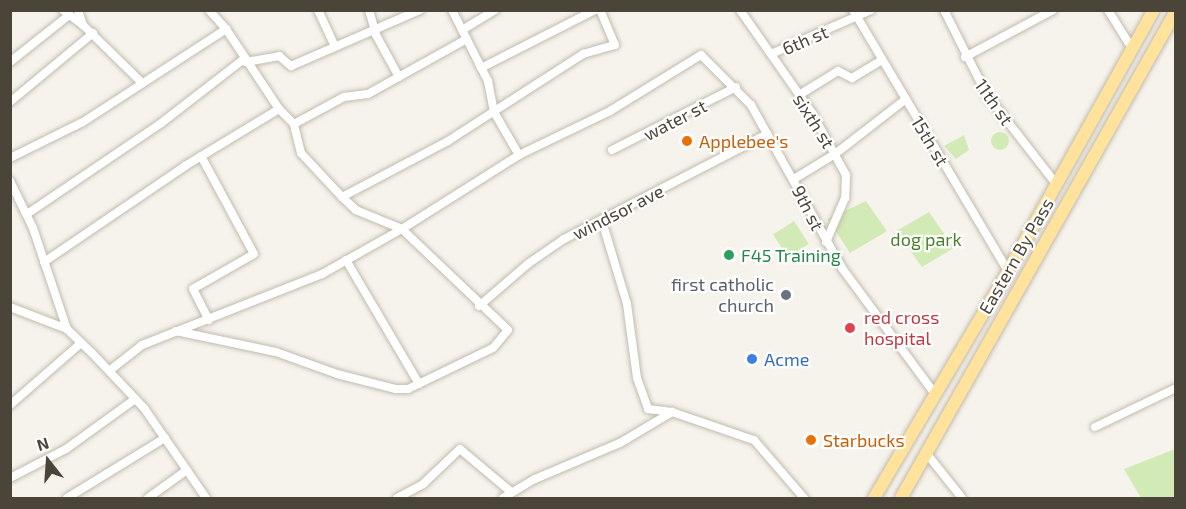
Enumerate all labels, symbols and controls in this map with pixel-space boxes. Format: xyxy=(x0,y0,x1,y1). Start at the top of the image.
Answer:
street label: 6th st xyxy=(779,21,831,59)
street label: 11th st xyxy=(970,75,1018,129)
street label: sixth st xyxy=(789,90,839,152)
street label: water st xyxy=(640,95,710,145)
street label: 15th st xyxy=(907,112,953,170)
place label: Applebee's xyxy=(699,130,788,152)
marker: Applebee's xyxy=(680,134,694,148)
street label: windsor ave xyxy=(569,180,667,244)
street label: 9th st xyxy=(788,182,828,234)
street label: Eastern By Pass xyxy=(974,194,1058,318)
park label: dog park xyxy=(890,228,962,250)
place label: F45 Training xyxy=(741,244,841,266)
marker: F45 Training xyxy=(722,248,736,262)
place label: first catholic church xyxy=(671,274,774,316)
marker: first catholic church xyxy=(779,288,793,302)
place label: red cross hospital xyxy=(864,307,939,350)
marker: red cross hospital xyxy=(841,319,859,337)
place label: Acme xyxy=(764,348,809,370)
marker: Acme xyxy=(745,352,759,366)
place label: Starbucks xyxy=(823,429,905,451)
north arrow xyxy=(18,431,78,491)
text: N xyxy=(34,433,51,454)
marker: Starbucks xyxy=(804,433,818,447)

